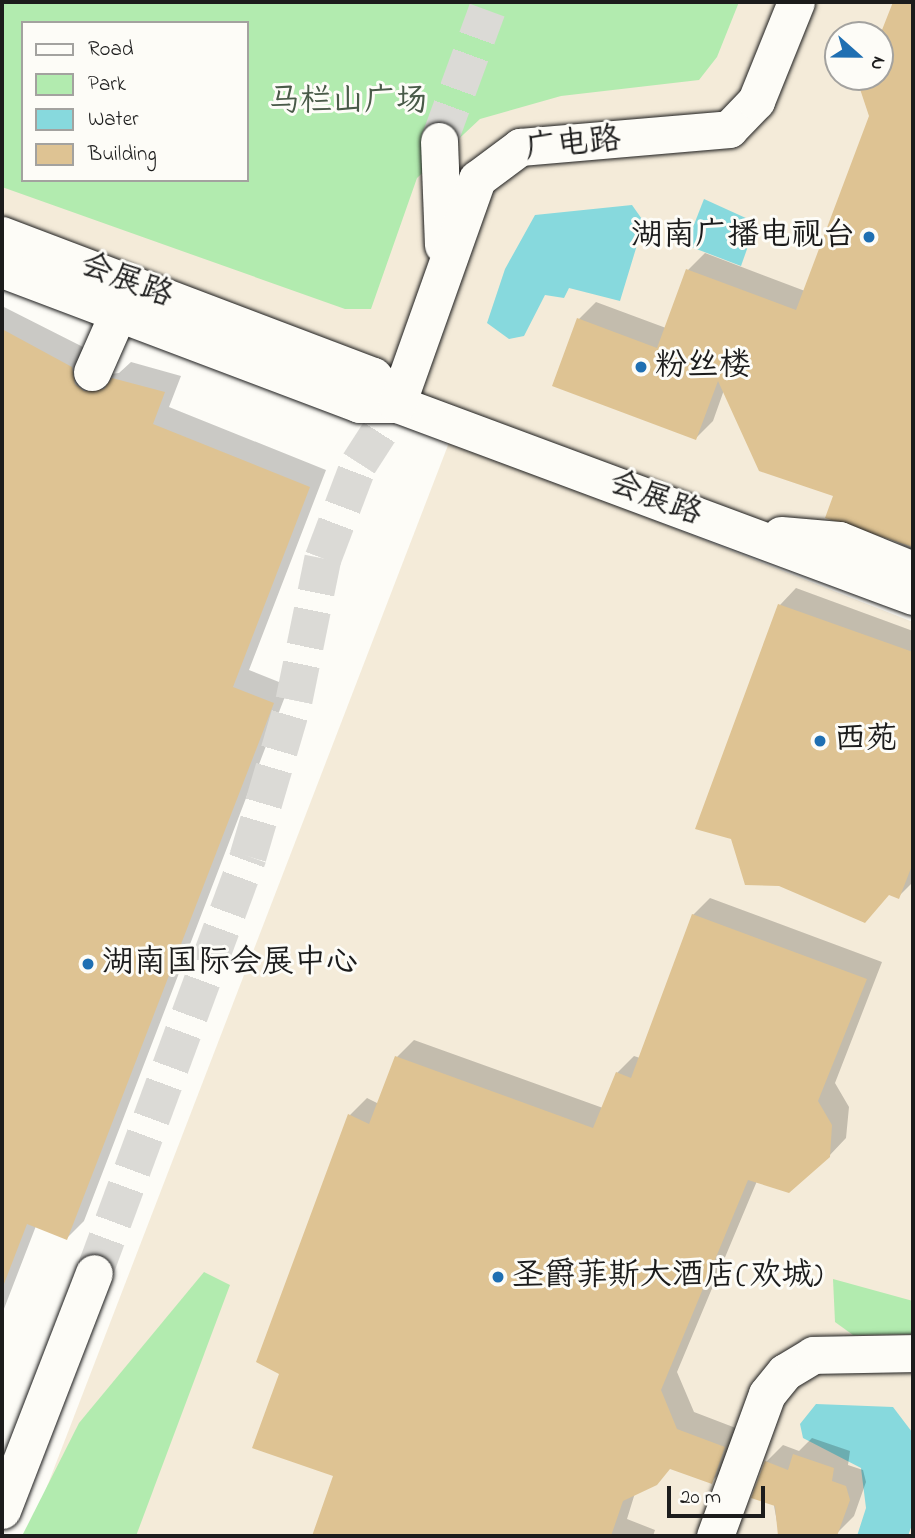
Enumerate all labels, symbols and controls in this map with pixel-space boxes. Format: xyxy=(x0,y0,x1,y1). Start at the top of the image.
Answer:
legend xyxy=(21,21,248,182)
north arrow xyxy=(824,21,894,91)
text: Road xyxy=(88,35,134,65)
text: N xyxy=(862,52,892,74)
text: Park xyxy=(88,70,126,100)
park label: 马栏山广场 xyxy=(268,84,428,122)
text: Water xyxy=(88,105,139,135)
street label: 广电路 xyxy=(523,122,623,170)
text: Building xyxy=(88,140,157,170)
place label: 湖南广播电视台 xyxy=(631,218,855,256)
marker: 湖南广播电视台 xyxy=(861,229,877,245)
street label: 会展路 xyxy=(74,247,178,317)
place label: 粉丝楼 xyxy=(655,348,751,386)
marker: 粉丝楼 xyxy=(633,359,649,375)
street label: 会展路 xyxy=(603,465,707,535)
place label: 西苑 xyxy=(834,722,898,760)
marker: 西苑 xyxy=(812,733,828,749)
place label: 湖南国际会展中心 xyxy=(102,945,358,983)
marker: 湖南国际会展中心 xyxy=(80,956,96,972)
place label: 圣爵菲斯大酒店(欢城) xyxy=(512,1258,823,1296)
marker: 圣爵菲斯大酒店(欢城) xyxy=(490,1269,506,1285)
scale bar xyxy=(670,1472,768,1516)
text: 20 m xyxy=(680,1483,721,1513)

